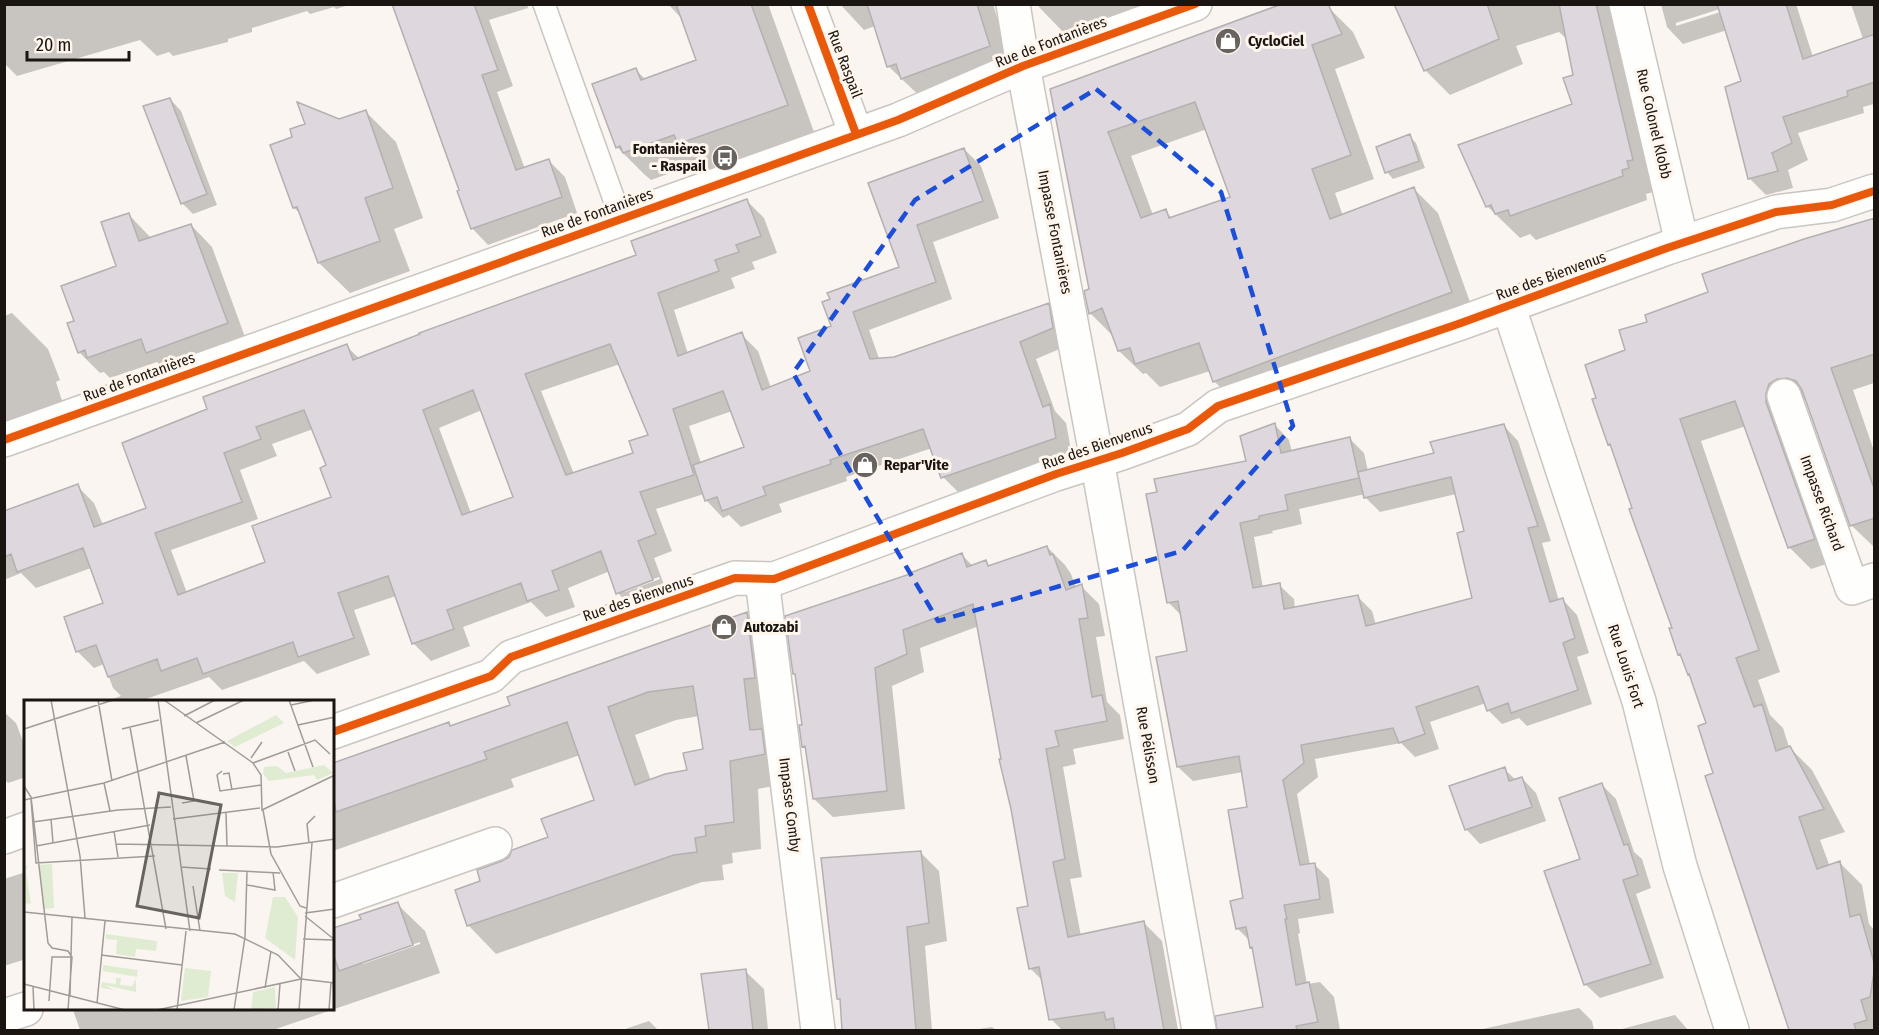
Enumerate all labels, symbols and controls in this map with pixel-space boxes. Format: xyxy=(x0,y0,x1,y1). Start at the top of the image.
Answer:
street label: Rue de Fontanières xyxy=(993,13,1109,71)
scale bar xyxy=(27,24,129,62)
shop icon: CycloCiel xyxy=(1213,26,1243,56)
street label: Rue Raspail xyxy=(824,27,866,101)
place label: CycloCiel xyxy=(1248,32,1305,50)
text: 20 m xyxy=(36,34,71,56)
street label: Rue Colonel Klobb xyxy=(1633,67,1675,181)
place label: Fontanières - Raspail xyxy=(633,140,707,175)
bus stop icon: Fontanières - Raspail xyxy=(710,143,740,173)
street label: Impasse Fontanières xyxy=(1034,169,1076,295)
street label: Rue de Fontanières xyxy=(539,184,655,242)
street label: Rue des Bienvenus xyxy=(1494,248,1608,304)
street label: Rue de Fontanières xyxy=(81,348,197,406)
street label: Rue des Bienvenus xyxy=(1039,419,1155,473)
shop icon: Repar'Vite xyxy=(850,450,880,480)
street label: Impasse Richard xyxy=(1796,453,1848,553)
place label: Repar'Vite xyxy=(884,456,949,474)
street label: Rue des Bienvenus xyxy=(580,571,696,625)
shop icon: Autozabi xyxy=(709,612,739,642)
place label: Autozabi xyxy=(743,618,799,636)
street label: Rue Louis Fort xyxy=(1604,622,1648,710)
inset map xyxy=(24,700,334,1011)
street label: Rue Pélisson xyxy=(1132,705,1164,785)
street label: Impasse Comby xyxy=(775,757,805,854)

